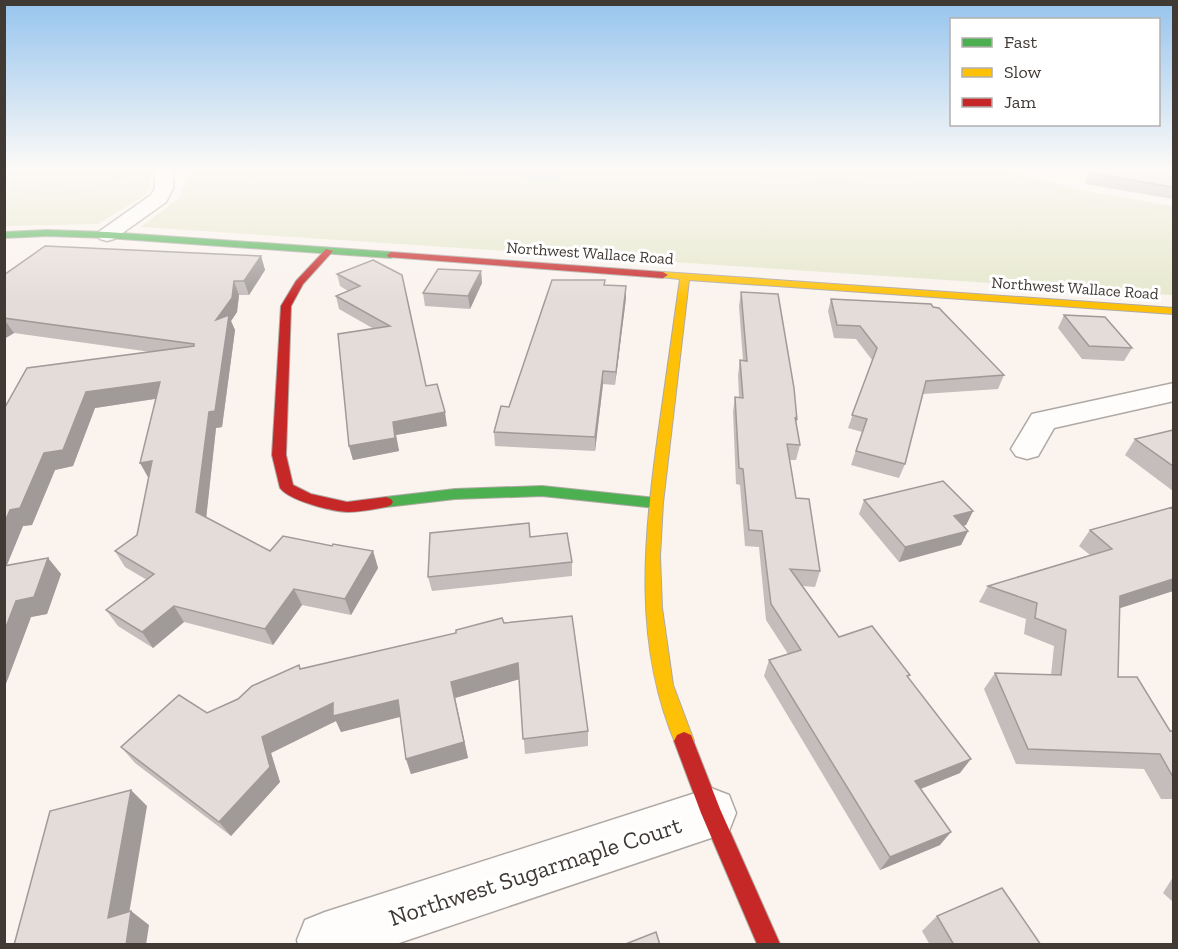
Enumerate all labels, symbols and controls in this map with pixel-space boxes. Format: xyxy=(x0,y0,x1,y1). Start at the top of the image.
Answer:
legend xyxy=(950,18,1160,126)
text: Fast xyxy=(1004,31,1037,53)
text: Slow xyxy=(1004,61,1041,83)
text: Jam xyxy=(1004,91,1036,113)
street label: Northwest Wallace Road xyxy=(506,238,675,268)
street label: Northwest Wallace Road xyxy=(991,273,1160,303)
street label: Northwest Sugarmaple Court xyxy=(385,810,685,932)

